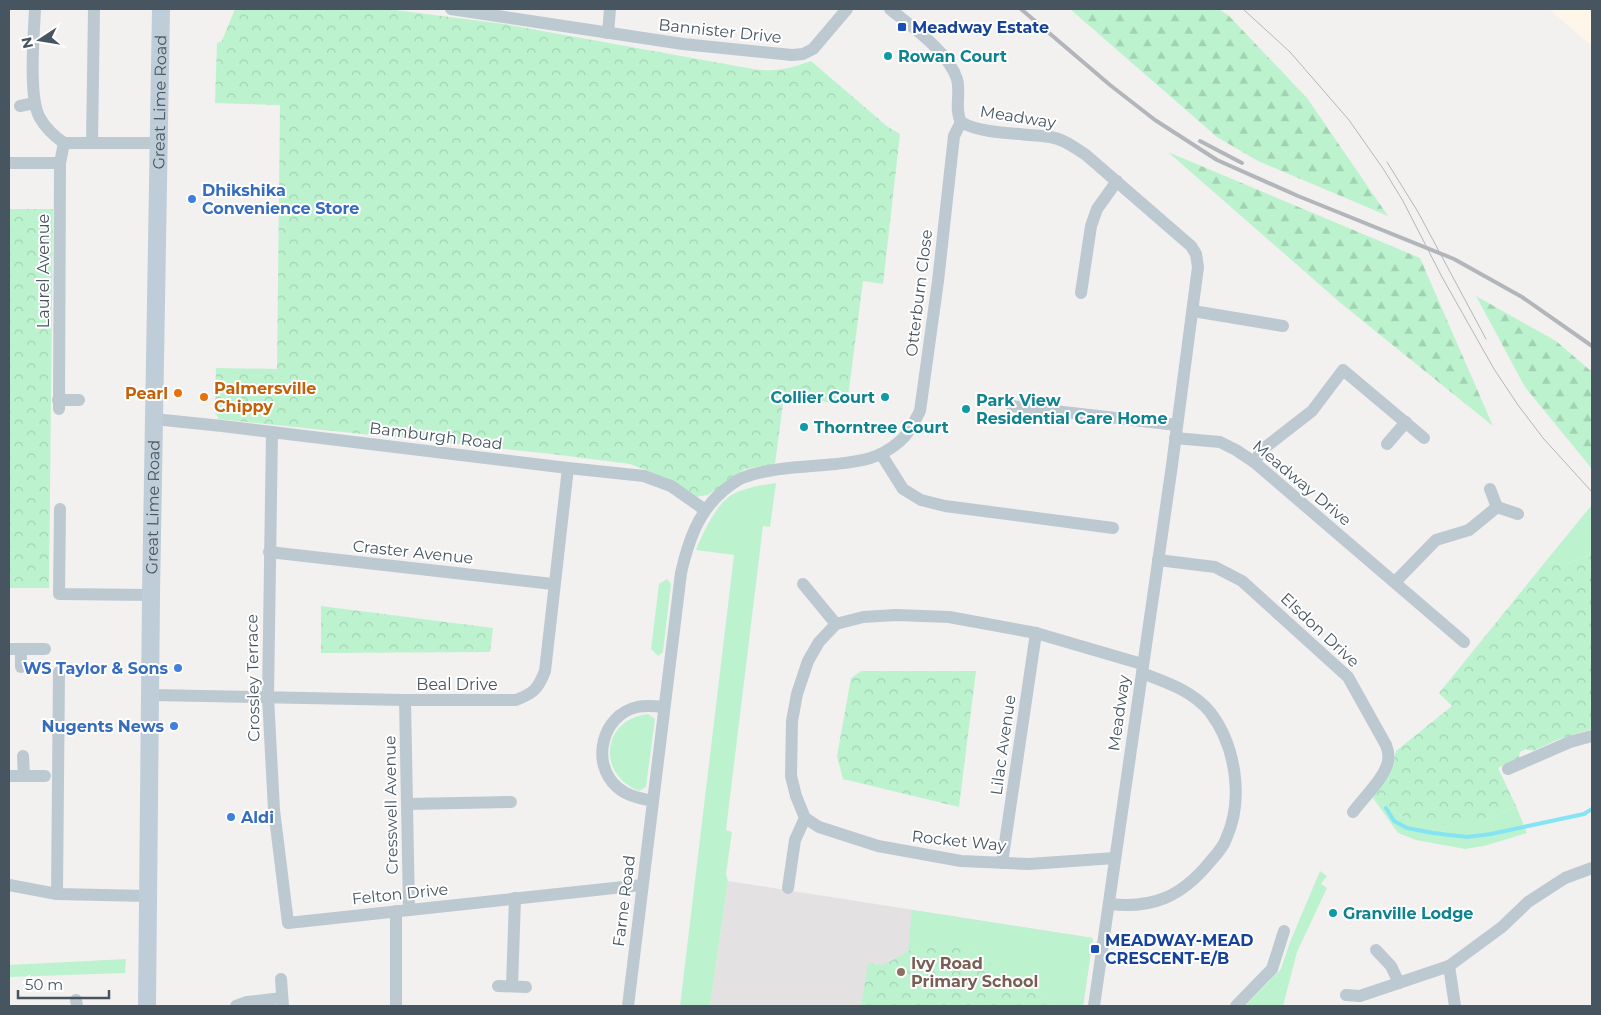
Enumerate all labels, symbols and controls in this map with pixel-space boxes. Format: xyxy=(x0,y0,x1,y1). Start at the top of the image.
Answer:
north arrow xyxy=(15,15,65,65)
street label: Bannister Drive xyxy=(658,15,782,47)
place label: Meadway Estate xyxy=(912,18,1049,37)
marker: Meadway Estate xyxy=(896,21,908,33)
text: N xyxy=(17,35,37,50)
street label: Great Lime Road xyxy=(149,35,170,170)
place label: Rowan Court xyxy=(898,47,1007,66)
marker: Rowan Court xyxy=(882,50,894,62)
street label: Meadway xyxy=(979,102,1058,132)
place label: Dhikshika Convenience Store xyxy=(202,181,359,218)
marker: Dhikshika Convenience Store xyxy=(186,193,198,205)
street label: Laurel Avenue xyxy=(34,214,53,328)
street label: Otterburn Close xyxy=(902,228,936,358)
place label: Palmersville Chippy xyxy=(214,379,316,416)
place label: Pearl xyxy=(125,384,168,403)
marker: Pearl xyxy=(172,387,184,399)
place label: Collier Court xyxy=(770,388,875,407)
marker: Palmersville Chippy xyxy=(198,391,210,403)
marker: Collier Court xyxy=(879,391,891,403)
place label: Park View Residential Care Home xyxy=(976,391,1168,428)
marker: Park View Residential Care Home xyxy=(960,403,972,415)
street label: Bamburgh Road xyxy=(368,418,504,454)
place label: Thorntree Court xyxy=(814,418,949,437)
marker: Thorntree Court xyxy=(798,421,810,433)
street label: Meadway Drive xyxy=(1249,436,1355,530)
street label: Great Lime Road xyxy=(142,440,163,575)
street label: Craster Avenue xyxy=(352,536,474,568)
street label: Elsdon Drive xyxy=(1277,589,1363,671)
street label: Crossley Terrace xyxy=(242,614,264,742)
place label: WS Taylor & Sons xyxy=(23,659,168,678)
marker: WS Taylor & Sons xyxy=(172,662,184,674)
street label: Meadway xyxy=(1104,673,1134,752)
street label: Beal Drive xyxy=(416,675,498,694)
street label: Lilac Avenue xyxy=(987,694,1019,796)
place label: Nugents News xyxy=(42,717,164,736)
marker: Nugents News xyxy=(168,720,180,732)
street label: Cresswell Avenue xyxy=(380,735,402,875)
place label: Aldi xyxy=(240,808,274,827)
marker: Aldi xyxy=(225,811,237,823)
street label: Rocket Way xyxy=(911,827,1007,855)
street label: Farne Road xyxy=(609,854,639,948)
street label: Felton Drive xyxy=(351,879,449,909)
place label: Granville Lodge xyxy=(1343,904,1473,923)
marker: Granville Lodge xyxy=(1327,907,1339,919)
place label: MEADWAY-MEAD CRESCENT-E/B xyxy=(1105,931,1253,968)
marker: MEADWAY-MEAD CRESCENT-E/B xyxy=(1089,943,1101,955)
place label: Ivy Road Primary School xyxy=(911,954,1038,991)
marker: Ivy Road Primary School xyxy=(895,966,907,978)
scale bar xyxy=(18,968,109,1000)
text: 50 m xyxy=(25,975,63,994)

